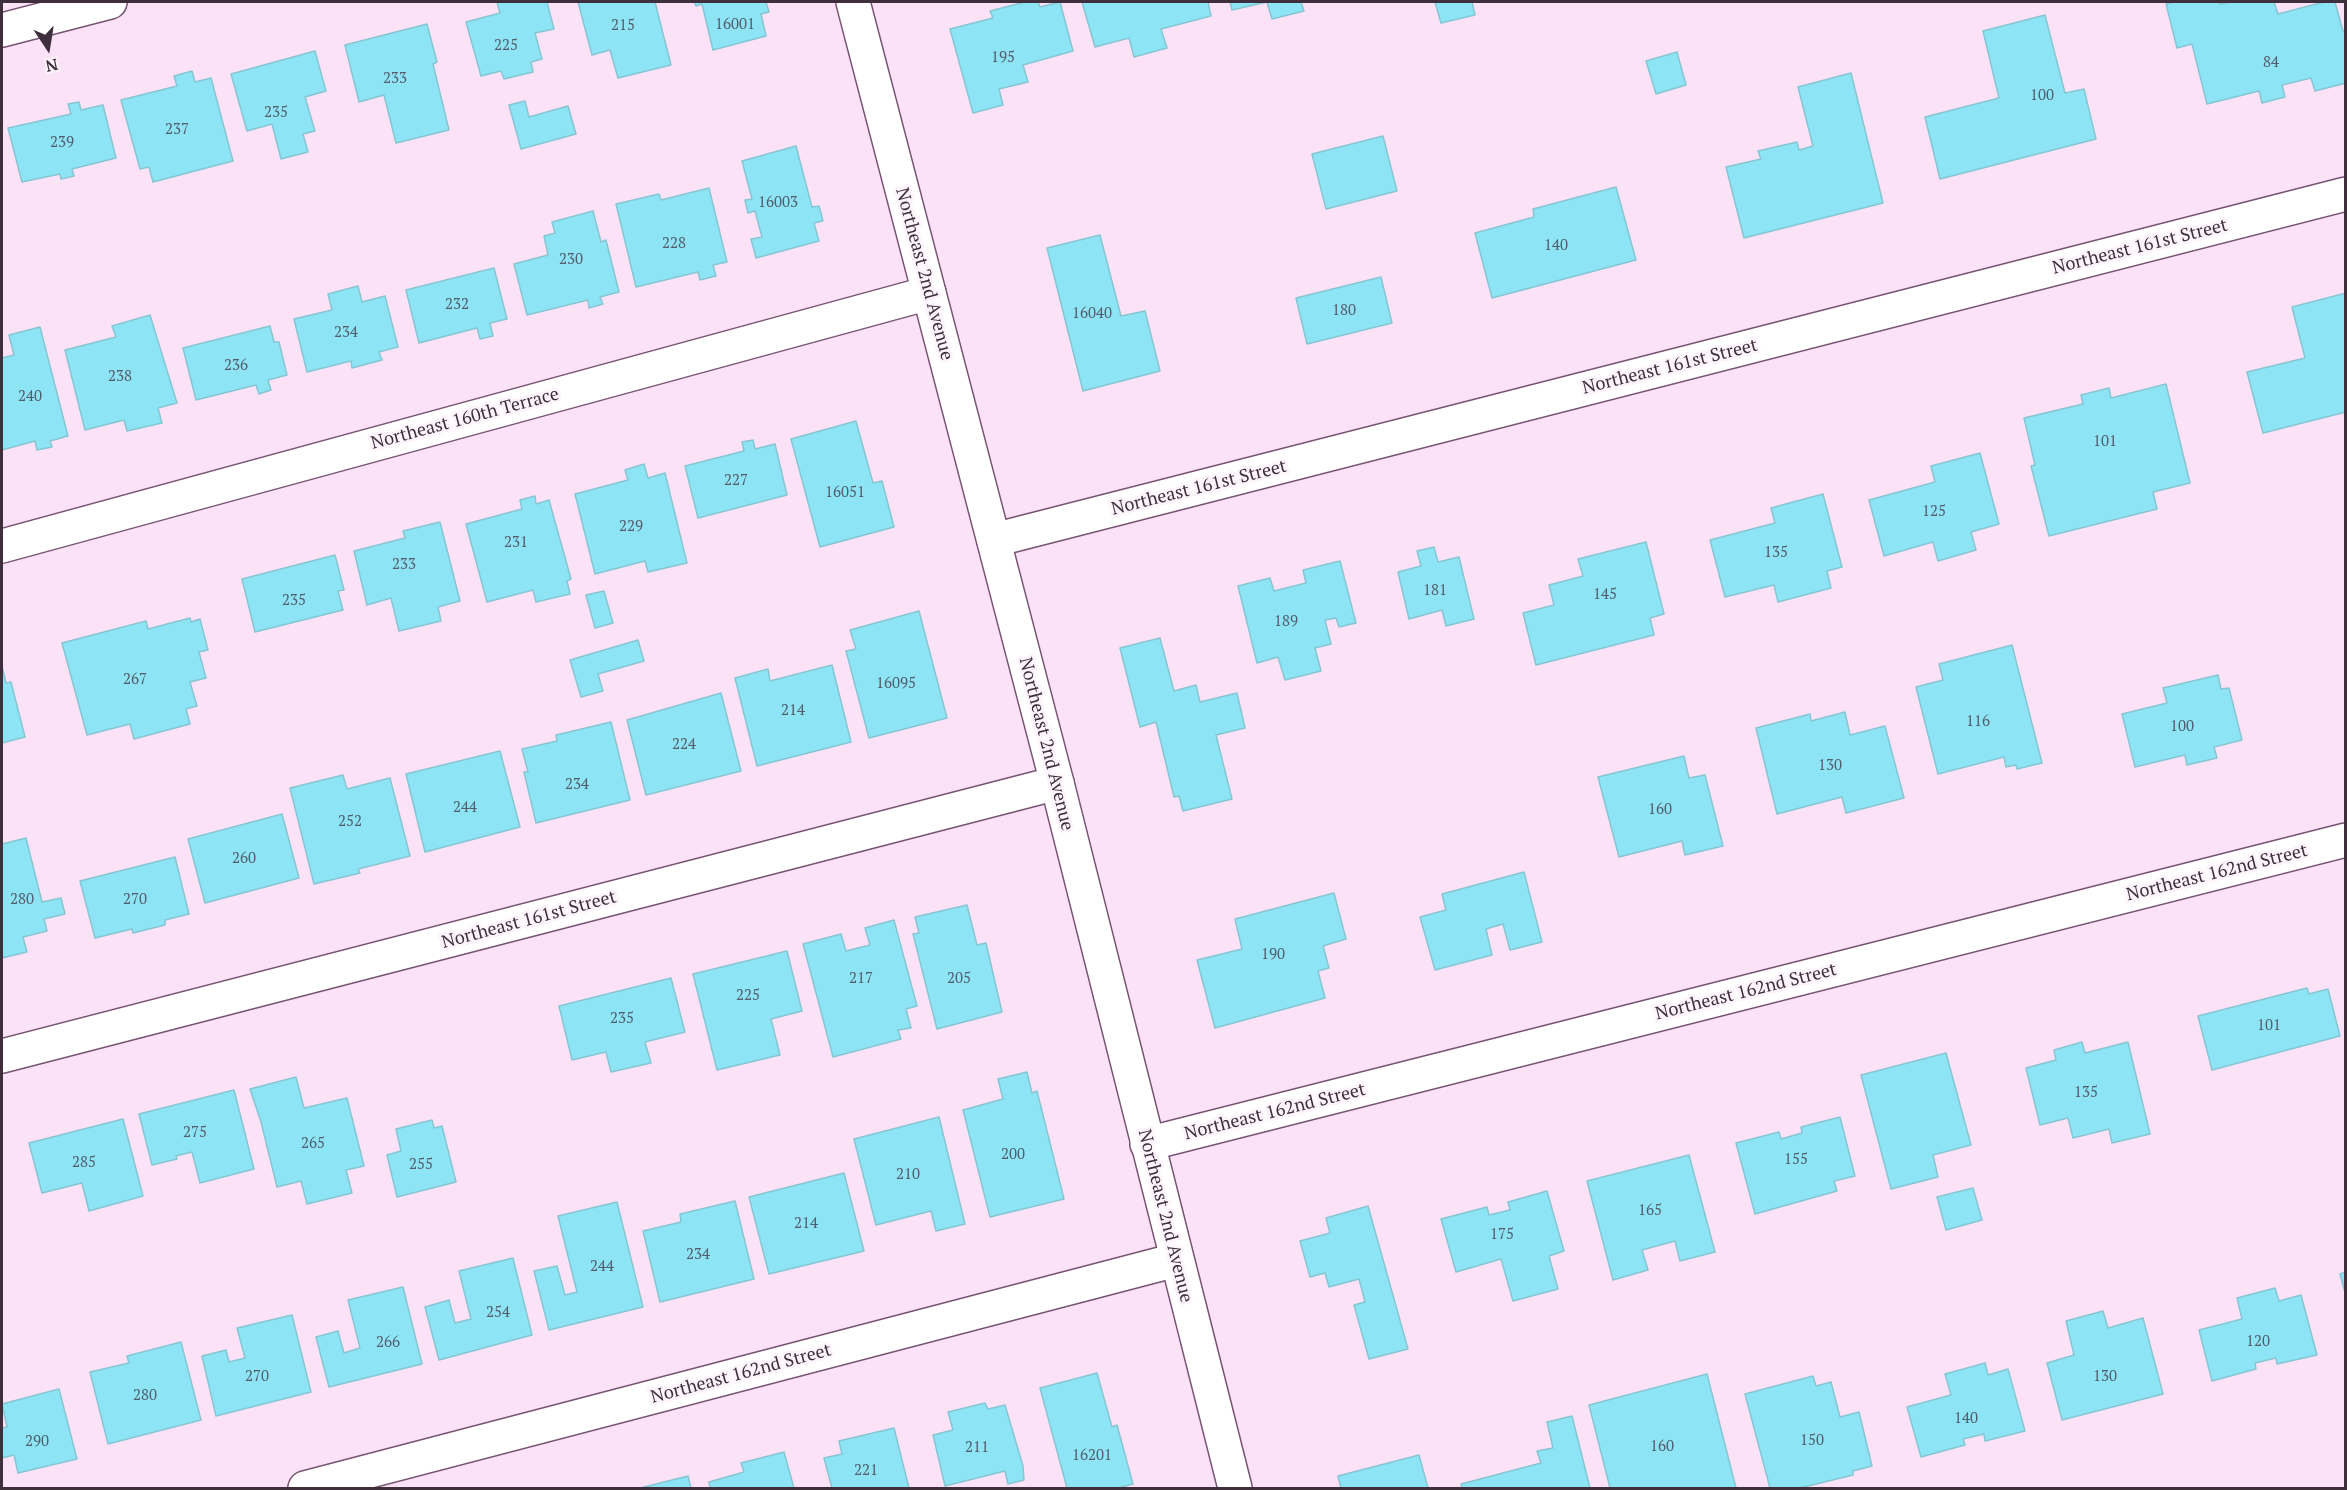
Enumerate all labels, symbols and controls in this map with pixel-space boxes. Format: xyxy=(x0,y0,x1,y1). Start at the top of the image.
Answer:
house number: 16001 xyxy=(715,16,755,34)
house number: 215 xyxy=(611,17,635,35)
north arrow xyxy=(18,18,78,78)
house number: 225 xyxy=(494,37,518,55)
house number: 195 xyxy=(991,49,1015,67)
text: N xyxy=(44,54,60,78)
house number: 84 xyxy=(2263,54,2279,72)
house number: 233 xyxy=(383,70,407,88)
house number: 100 xyxy=(2030,87,2054,105)
house number: 235 xyxy=(264,104,288,122)
house number: 237 xyxy=(165,121,189,139)
house number: 239 xyxy=(50,134,74,152)
street label: Northeast 2nd Avenue xyxy=(891,185,957,363)
house number: 16003 xyxy=(758,194,798,212)
street label: Northeast 161st Street xyxy=(2050,215,2230,279)
house number: 228 xyxy=(662,235,686,253)
house number: 140 xyxy=(1544,237,1568,255)
house number: 230 xyxy=(559,251,583,269)
house number: 232 xyxy=(445,296,469,314)
house number: 180 xyxy=(1332,302,1356,320)
house number: 16040 xyxy=(1072,305,1112,323)
house number: 234 xyxy=(334,324,358,342)
street label: Northeast 161st Street xyxy=(1580,335,1760,399)
house number: 236 xyxy=(224,357,248,375)
house number: 238 xyxy=(108,368,132,386)
street label: Northeast 160th Terrace xyxy=(369,383,561,455)
house number: 240 xyxy=(18,388,42,406)
house number: 101 xyxy=(2093,433,2117,451)
street label: Northeast 161st Street xyxy=(1109,456,1289,520)
house number: 227 xyxy=(724,472,748,490)
house number: 16051 xyxy=(825,484,865,502)
house number: 125 xyxy=(1922,503,1946,521)
house number: 229 xyxy=(619,518,643,536)
house number: 231 xyxy=(504,534,528,552)
house number: 135 xyxy=(1764,544,1788,562)
house number: 233 xyxy=(392,556,416,574)
house number: 181 xyxy=(1423,582,1447,600)
house number: 145 xyxy=(1593,586,1617,604)
house number: 235 xyxy=(282,592,306,610)
house number: 189 xyxy=(1274,613,1298,631)
street label: Northeast 2nd Avenue xyxy=(1014,655,1078,833)
house number: 267 xyxy=(123,671,147,689)
house number: 16095 xyxy=(876,675,916,693)
house number: 214 xyxy=(781,702,805,720)
house number: 116 xyxy=(1966,713,1990,731)
house number: 100 xyxy=(2170,718,2194,736)
house number: 224 xyxy=(672,736,696,754)
house number: 130 xyxy=(1818,757,1842,775)
house number: 234 xyxy=(565,776,589,794)
house number: 244 xyxy=(453,799,477,817)
house number: 160 xyxy=(1648,801,1672,819)
house number: 252 xyxy=(338,813,362,831)
street label: Northeast 162nd Street xyxy=(2124,840,2310,906)
house number: 260 xyxy=(232,850,256,868)
street label: Northeast 161st Street xyxy=(439,886,619,954)
house number: 280 xyxy=(10,891,34,909)
house number: 270 xyxy=(123,891,147,909)
house number: 190 xyxy=(1261,946,1285,964)
street label: Northeast 162nd Street xyxy=(1653,959,1839,1025)
house number: 217 xyxy=(849,970,873,988)
house number: 205 xyxy=(947,970,971,988)
house number: 225 xyxy=(736,987,760,1005)
house number: 235 xyxy=(610,1010,634,1028)
house number: 101 xyxy=(2257,1017,2281,1035)
street label: Northeast 162nd Street xyxy=(1182,1079,1368,1145)
house number: 135 xyxy=(2074,1084,2098,1102)
house number: 275 xyxy=(183,1124,207,1142)
street label: Northeast 2nd Avenue xyxy=(1133,1127,1197,1305)
house number: 265 xyxy=(301,1135,325,1153)
house number: 200 xyxy=(1001,1146,1025,1164)
house number: 155 xyxy=(1784,1151,1808,1169)
house number: 285 xyxy=(72,1154,96,1172)
house number: 255 xyxy=(409,1156,433,1174)
house number: 210 xyxy=(896,1166,920,1184)
house number: 165 xyxy=(1638,1202,1662,1220)
house number: 214 xyxy=(794,1215,818,1233)
house number: 175 xyxy=(1490,1226,1514,1244)
house number: 234 xyxy=(686,1246,710,1264)
house number: 244 xyxy=(590,1258,614,1276)
house number: 254 xyxy=(486,1304,510,1322)
house number: 120 xyxy=(2246,1333,2270,1351)
house number: 266 xyxy=(376,1334,400,1352)
street label: Northeast 162nd Street xyxy=(648,1339,834,1409)
house number: 270 xyxy=(245,1368,269,1386)
house number: 130 xyxy=(2093,1368,2117,1386)
house number: 280 xyxy=(133,1387,157,1405)
house number: 140 xyxy=(1954,1410,1978,1428)
house number: 150 xyxy=(1800,1432,1824,1450)
house number: 290 xyxy=(25,1433,49,1451)
house number: 160 xyxy=(1650,1438,1674,1456)
house number: 211 xyxy=(965,1439,989,1457)
house number: 16201 xyxy=(1072,1447,1112,1465)
house number: 221 xyxy=(854,1462,878,1480)

